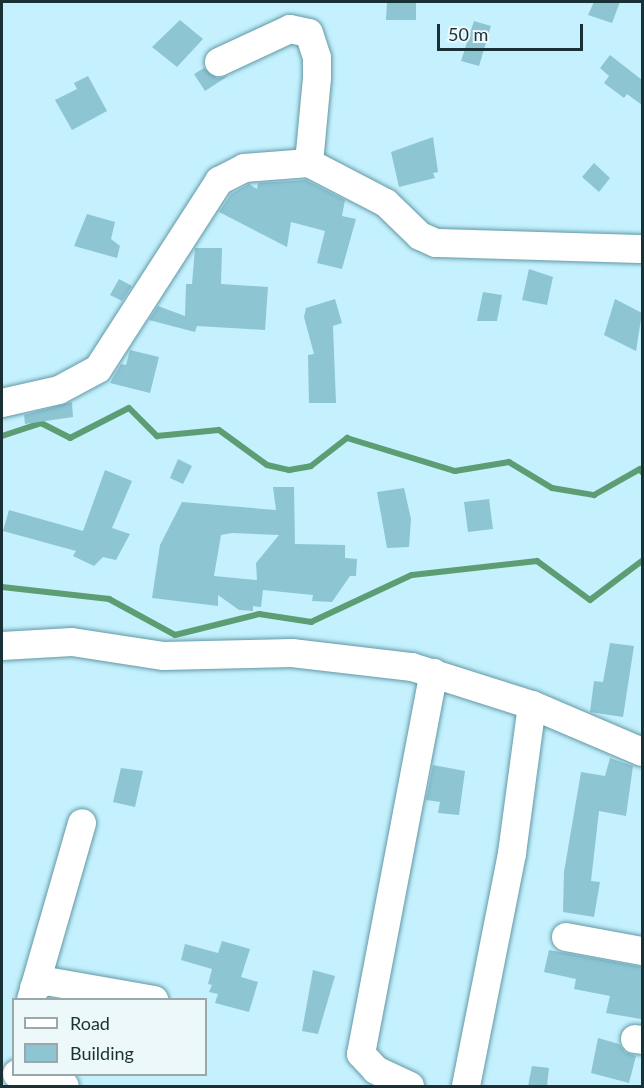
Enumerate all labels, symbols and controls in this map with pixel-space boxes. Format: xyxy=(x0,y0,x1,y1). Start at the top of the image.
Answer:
scale bar xyxy=(440,12,586,50)
text: 50 m xyxy=(448,23,488,45)
legend xyxy=(12,998,207,1076)
text: Road xyxy=(70,1012,110,1034)
text: Building xyxy=(70,1042,134,1064)

